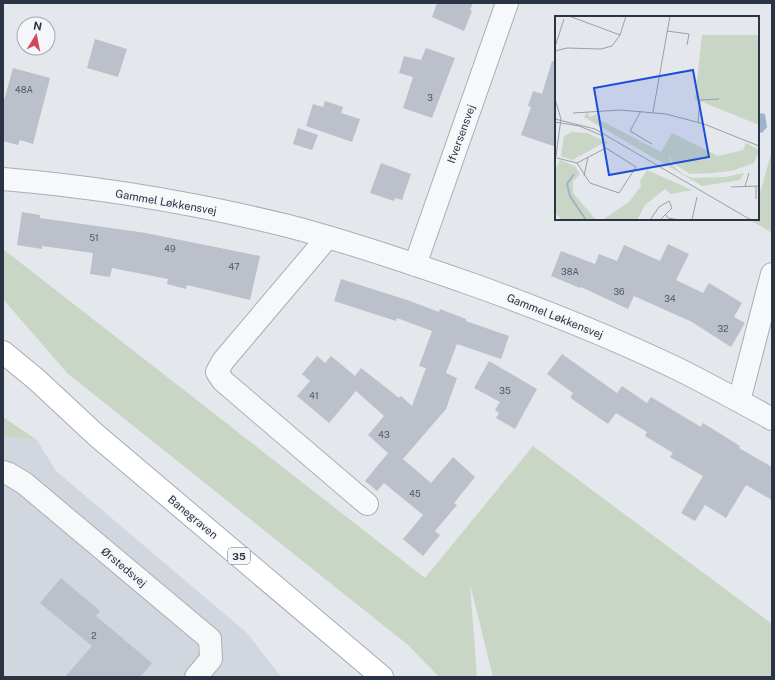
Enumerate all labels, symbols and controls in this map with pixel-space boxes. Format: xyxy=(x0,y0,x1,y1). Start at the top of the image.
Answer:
north arrow xyxy=(16,16,56,56)
inset map xyxy=(555,16,759,220)
text: N xyxy=(32,19,43,33)
house number: 48A xyxy=(15,84,34,95)
house number: 3 xyxy=(427,92,433,103)
street label: Ifversensvej xyxy=(445,103,477,165)
street label: Gammel Løkkensvej xyxy=(114,187,218,217)
house number: 51 xyxy=(89,232,99,243)
house number: 49 xyxy=(164,243,176,254)
house number: 47 xyxy=(228,261,240,272)
house number: 38A xyxy=(561,266,580,277)
house number: 36 xyxy=(613,286,625,297)
street label: Gammel Løkkensvej xyxy=(505,291,605,341)
house number: 34 xyxy=(664,293,676,304)
house number: 32 xyxy=(717,323,729,334)
house number: 35 xyxy=(499,385,511,396)
house number: 41 xyxy=(309,390,319,401)
house number: 43 xyxy=(378,429,390,440)
house number: 45 xyxy=(409,488,421,499)
street label: Banegraven xyxy=(166,493,220,541)
street label: Ørstedsvej xyxy=(99,545,149,589)
road number: 35 xyxy=(228,548,250,564)
house number: 2 xyxy=(91,630,97,641)

